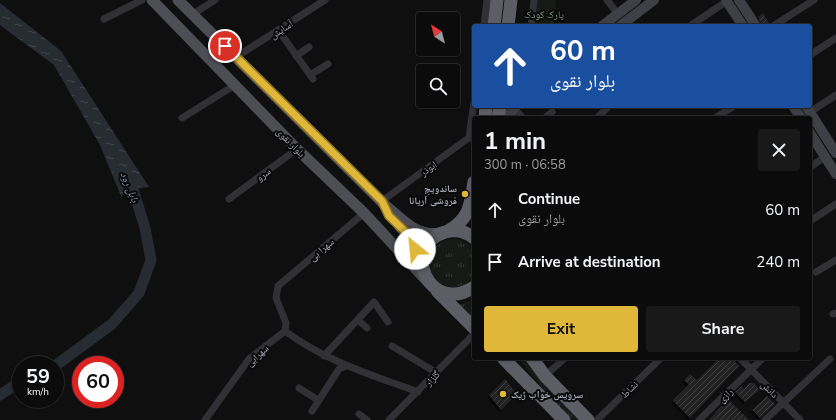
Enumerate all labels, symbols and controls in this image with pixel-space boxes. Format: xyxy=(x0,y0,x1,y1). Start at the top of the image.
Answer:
park label: پارک کودک xyxy=(524,8,564,22)
north arrow xyxy=(416,12,460,56)
map controls xyxy=(416,12,460,108)
street label: آسایش xyxy=(267,17,296,43)
pin xyxy=(208,29,242,63)
text: 60 m xyxy=(550,32,616,70)
icon: arrive xyxy=(214,35,236,57)
icon: ahead xyxy=(484,40,536,92)
button: search xyxy=(416,64,460,108)
text: بلوار نقوی xyxy=(550,69,615,93)
street label: بلوار نقوی xyxy=(273,125,308,161)
text: 1 min xyxy=(484,125,546,157)
button: close xyxy=(758,129,800,171)
text: 300 m · 06:58 xyxy=(484,156,566,174)
street label: ابوذر xyxy=(416,158,440,180)
street label: سرو xyxy=(253,164,274,185)
water label: بابل رود xyxy=(117,169,143,206)
place label: ساندویچ فروشی آریانا xyxy=(409,182,457,208)
marker: ساندویچ فروشی آریانا xyxy=(460,189,470,199)
text: Continue xyxy=(518,189,580,209)
icon: ahead xyxy=(484,199,506,221)
text: 60 m xyxy=(765,200,800,220)
text: بلوار نقوی xyxy=(518,210,565,228)
position arrow xyxy=(394,228,436,270)
street label: سهرا بی xyxy=(306,235,338,264)
icon: arrive xyxy=(484,251,506,273)
text: Arrive at destination xyxy=(518,252,661,272)
text: 240 m xyxy=(756,252,800,272)
button: Exit xyxy=(484,306,638,352)
button: Share xyxy=(646,306,800,352)
street label: سهرابی xyxy=(243,341,272,370)
speed limit sign: 60 xyxy=(72,356,124,408)
text: 59 xyxy=(26,363,50,390)
street label: گلزار xyxy=(421,367,444,390)
street label: نشاط xyxy=(618,378,642,402)
street label: دانش xyxy=(757,378,781,402)
text: km/h xyxy=(27,385,49,399)
street label: رازی xyxy=(715,385,737,406)
place label: سرویس خواب ژیک xyxy=(511,388,583,402)
marker: سرویس خواب ژیک xyxy=(498,389,508,399)

